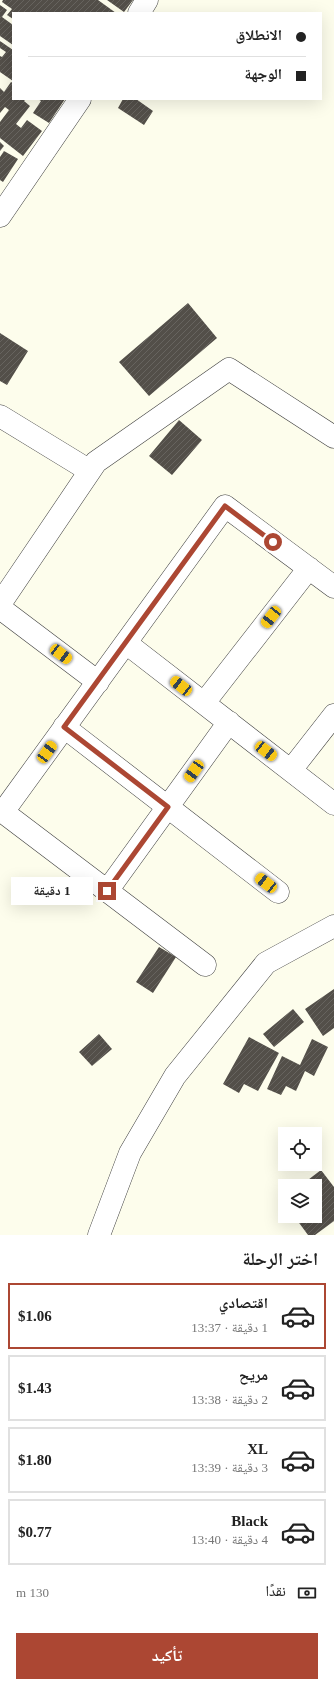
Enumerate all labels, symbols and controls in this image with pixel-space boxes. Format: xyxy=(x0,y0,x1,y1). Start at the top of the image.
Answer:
text: الانطلاق xyxy=(236,27,282,43)
text: الوجهة xyxy=(244,66,282,82)
route start xyxy=(264,533,282,551)
car xyxy=(259,604,283,630)
car xyxy=(48,642,74,666)
car xyxy=(168,674,194,698)
car xyxy=(35,739,59,765)
car xyxy=(253,739,279,763)
car xyxy=(182,758,206,784)
car xyxy=(253,871,279,895)
callout: 1 دقيقة xyxy=(11,877,93,905)
route end xyxy=(98,882,116,900)
text: 1 دقيقة xyxy=(33,883,71,898)
map controls xyxy=(278,1127,322,1223)
button: locate xyxy=(278,1127,322,1171)
button: layers xyxy=(278,1179,322,1223)
text: اختر الرحلة xyxy=(243,1249,318,1269)
text: اقتصادي xyxy=(219,1295,268,1311)
icon: car xyxy=(280,1298,316,1334)
text: $1.06 xyxy=(18,1308,52,1324)
text: 1 دقيقة · 13:37 xyxy=(191,1320,268,1335)
text: مريح xyxy=(239,1367,268,1383)
icon: car xyxy=(280,1370,316,1406)
text: $1.43 xyxy=(18,1380,52,1396)
text: 2 دقيقة · 13:38 xyxy=(191,1392,268,1407)
text: XL xyxy=(247,1441,268,1457)
icon: car xyxy=(280,1442,316,1478)
text: $1.80 xyxy=(18,1452,52,1468)
text: 3 دقيقة · 13:39 xyxy=(191,1460,268,1475)
text: Black xyxy=(231,1513,268,1529)
icon: car xyxy=(280,1514,316,1550)
text: $0.77 xyxy=(18,1524,52,1540)
text: 4 دقيقة · 13:40 xyxy=(191,1532,268,1547)
icon: cash xyxy=(296,1582,318,1604)
text: نقدًا xyxy=(265,1583,286,1599)
text: 130 m xyxy=(16,1585,49,1600)
button: تأكيد xyxy=(16,1633,318,1679)

